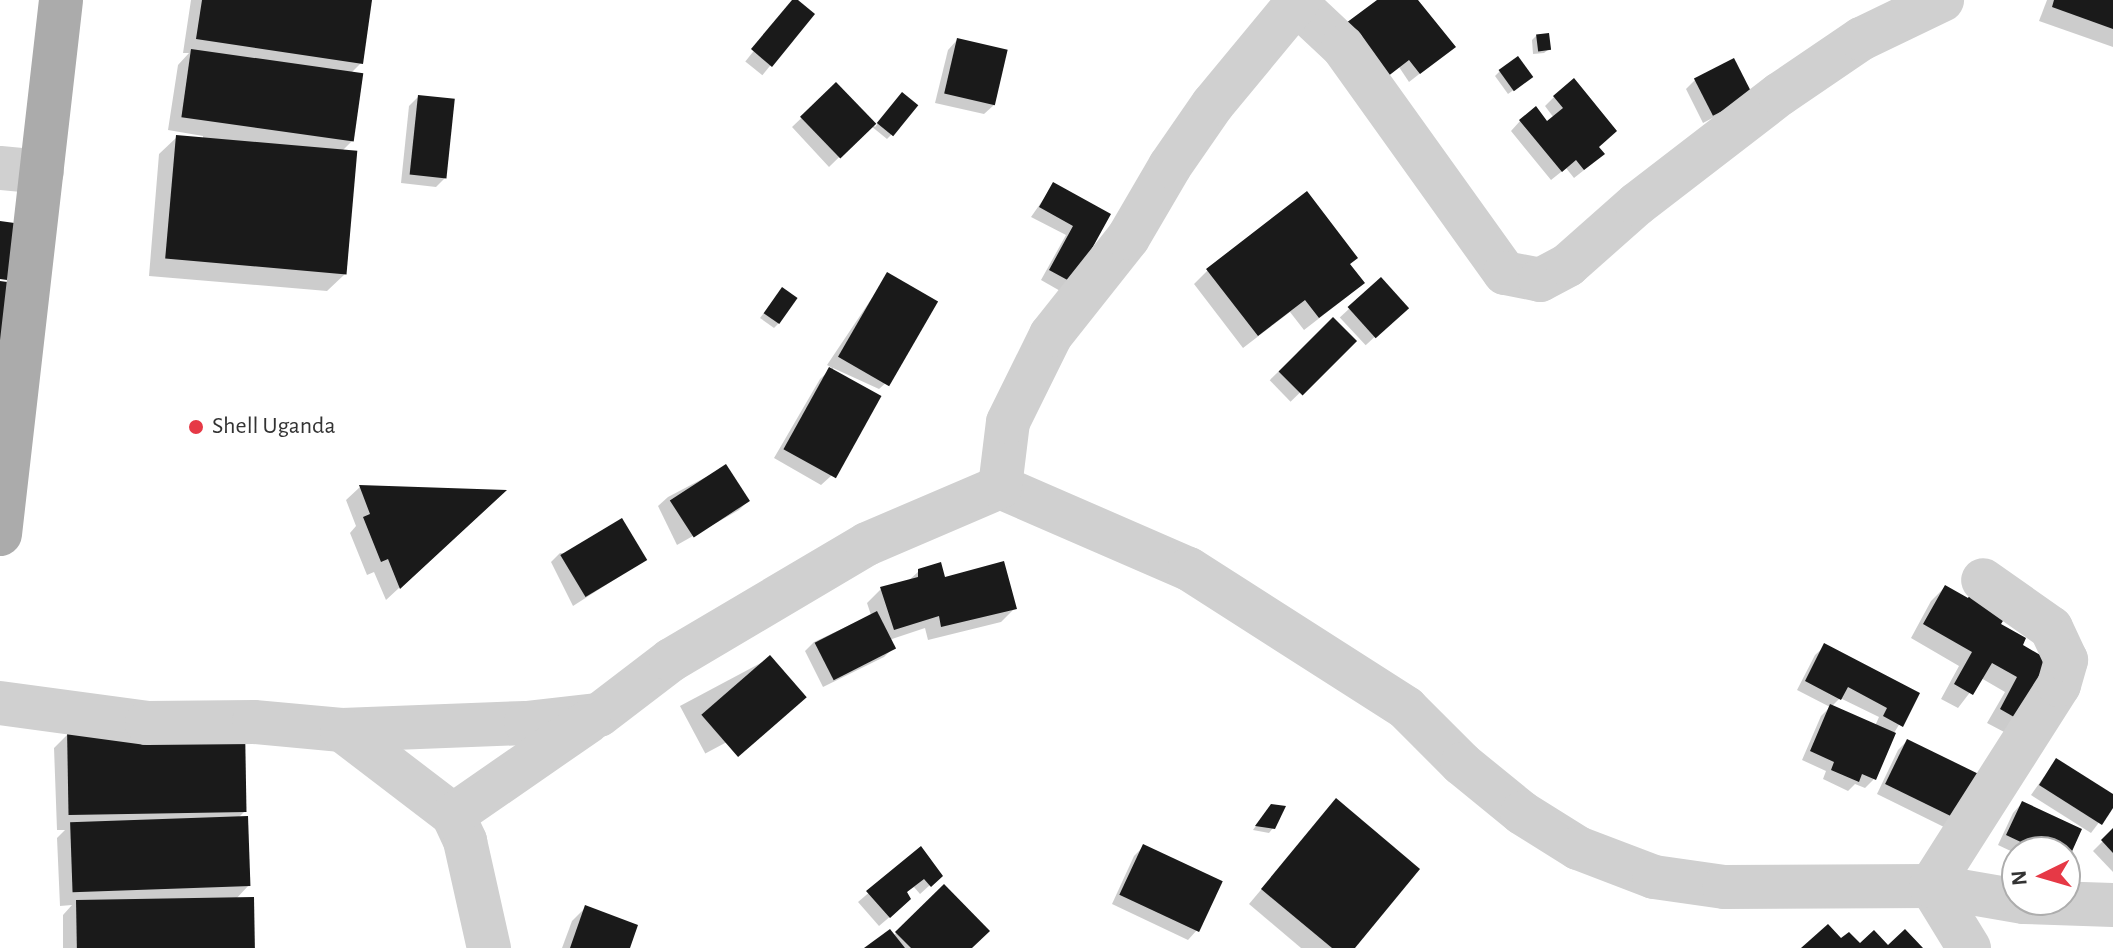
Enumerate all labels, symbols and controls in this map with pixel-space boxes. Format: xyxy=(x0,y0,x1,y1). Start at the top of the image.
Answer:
place label: Shell Uganda xyxy=(212,413,336,441)
marker: Shell Uganda xyxy=(187,418,205,436)
north arrow xyxy=(2001,836,2081,916)
text: N xyxy=(2007,869,2031,887)

